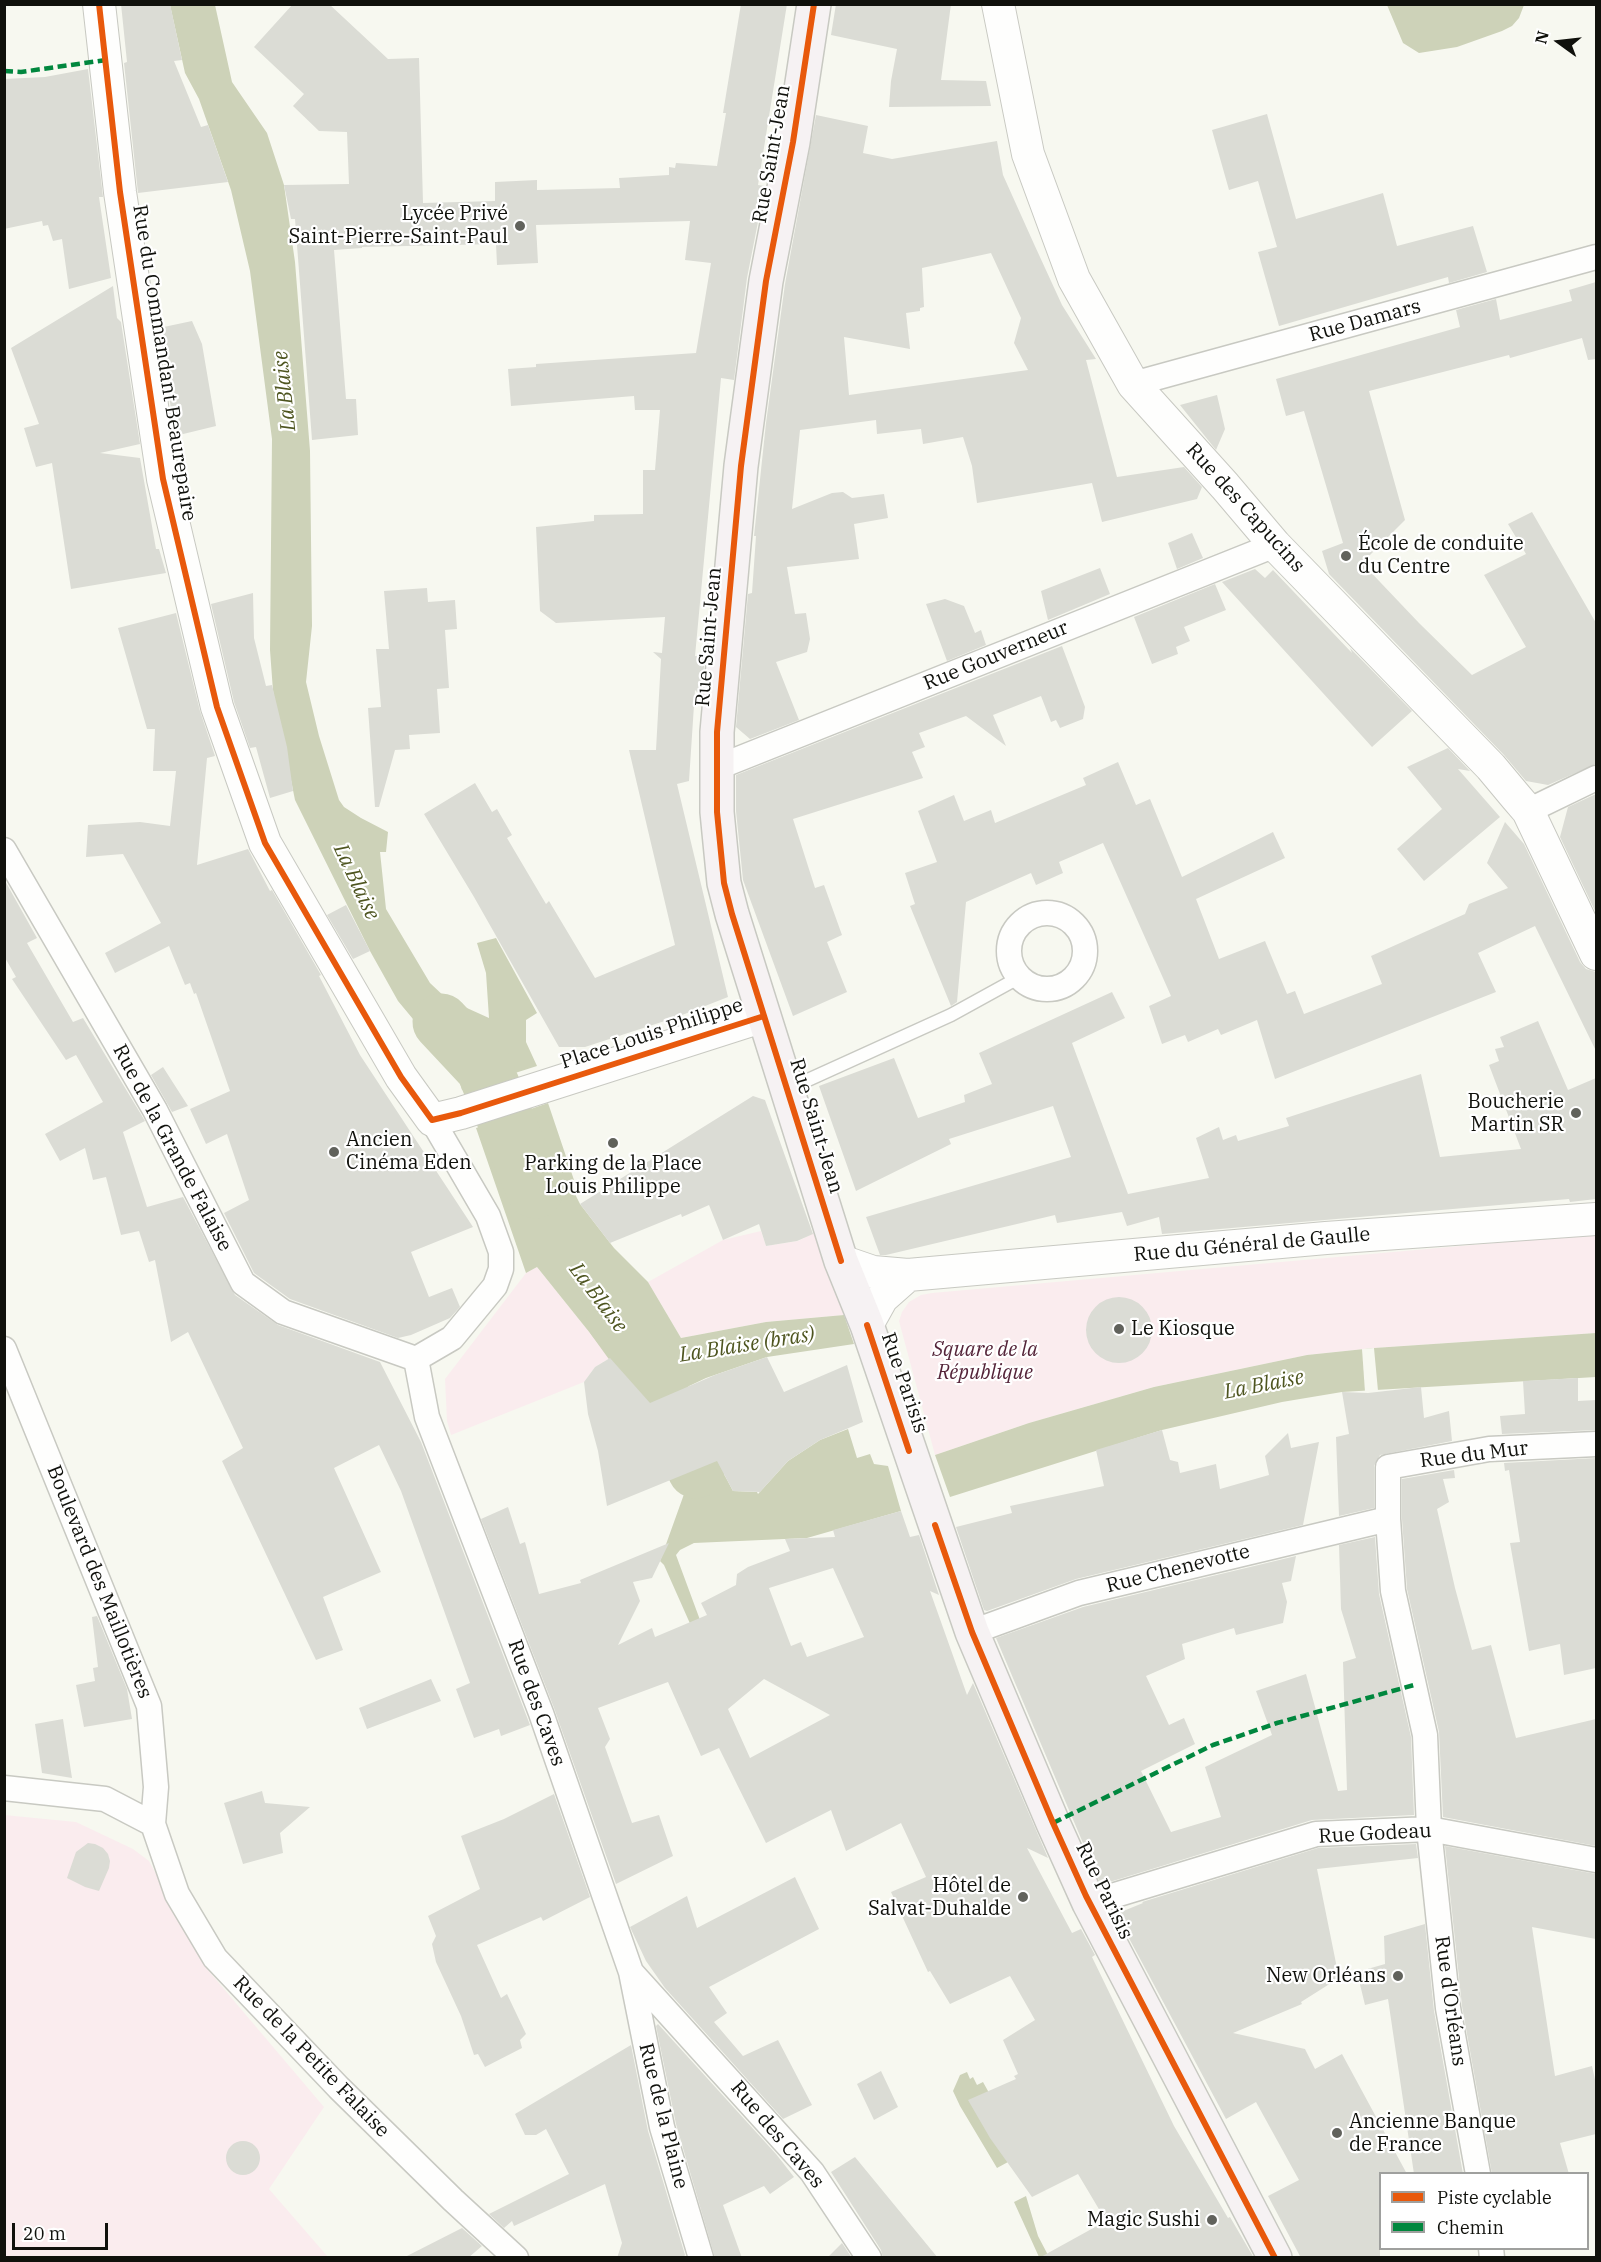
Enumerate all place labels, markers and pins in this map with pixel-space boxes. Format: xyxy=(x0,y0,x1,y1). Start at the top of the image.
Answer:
place label: Lycée Privé Saint-Pierre-Saint-Paul xyxy=(288,202,508,249)
marker: Lycée Privé Saint-Pierre-Saint-Paul xyxy=(513,219,527,233)
place label: École de conduite du Centre xyxy=(1358,532,1524,579)
marker: École de conduite du Centre xyxy=(1339,549,1353,563)
place label: Boucherie Martin SR xyxy=(1468,1090,1564,1137)
marker: Boucherie Martin SR xyxy=(1569,1106,1583,1120)
place label: Ancien Cinéma Eden xyxy=(346,1128,472,1175)
marker: Parking de la Place Louis Philippe xyxy=(606,1136,620,1150)
marker: Ancien Cinéma Eden xyxy=(327,1145,341,1159)
place label: Parking de la Place Louis Philippe xyxy=(524,1152,702,1199)
place label: Le Kiosque xyxy=(1131,1317,1235,1341)
marker: Le Kiosque xyxy=(1112,1322,1126,1336)
place label: Hôtel de Salvat-Duhalde xyxy=(868,1874,1011,1921)
marker: Hôtel de Salvat-Duhalde xyxy=(1016,1890,1030,1904)
place label: New Orléans xyxy=(1266,1964,1386,1988)
marker: New Orléans xyxy=(1391,1969,1405,1983)
place label: Ancienne Banque de France xyxy=(1349,2110,1516,2157)
marker: Ancienne Banque de France xyxy=(1330,2126,1344,2140)
place label: Magic Sushi xyxy=(1087,2208,1200,2232)
marker: Magic Sushi xyxy=(1205,2213,1219,2227)

